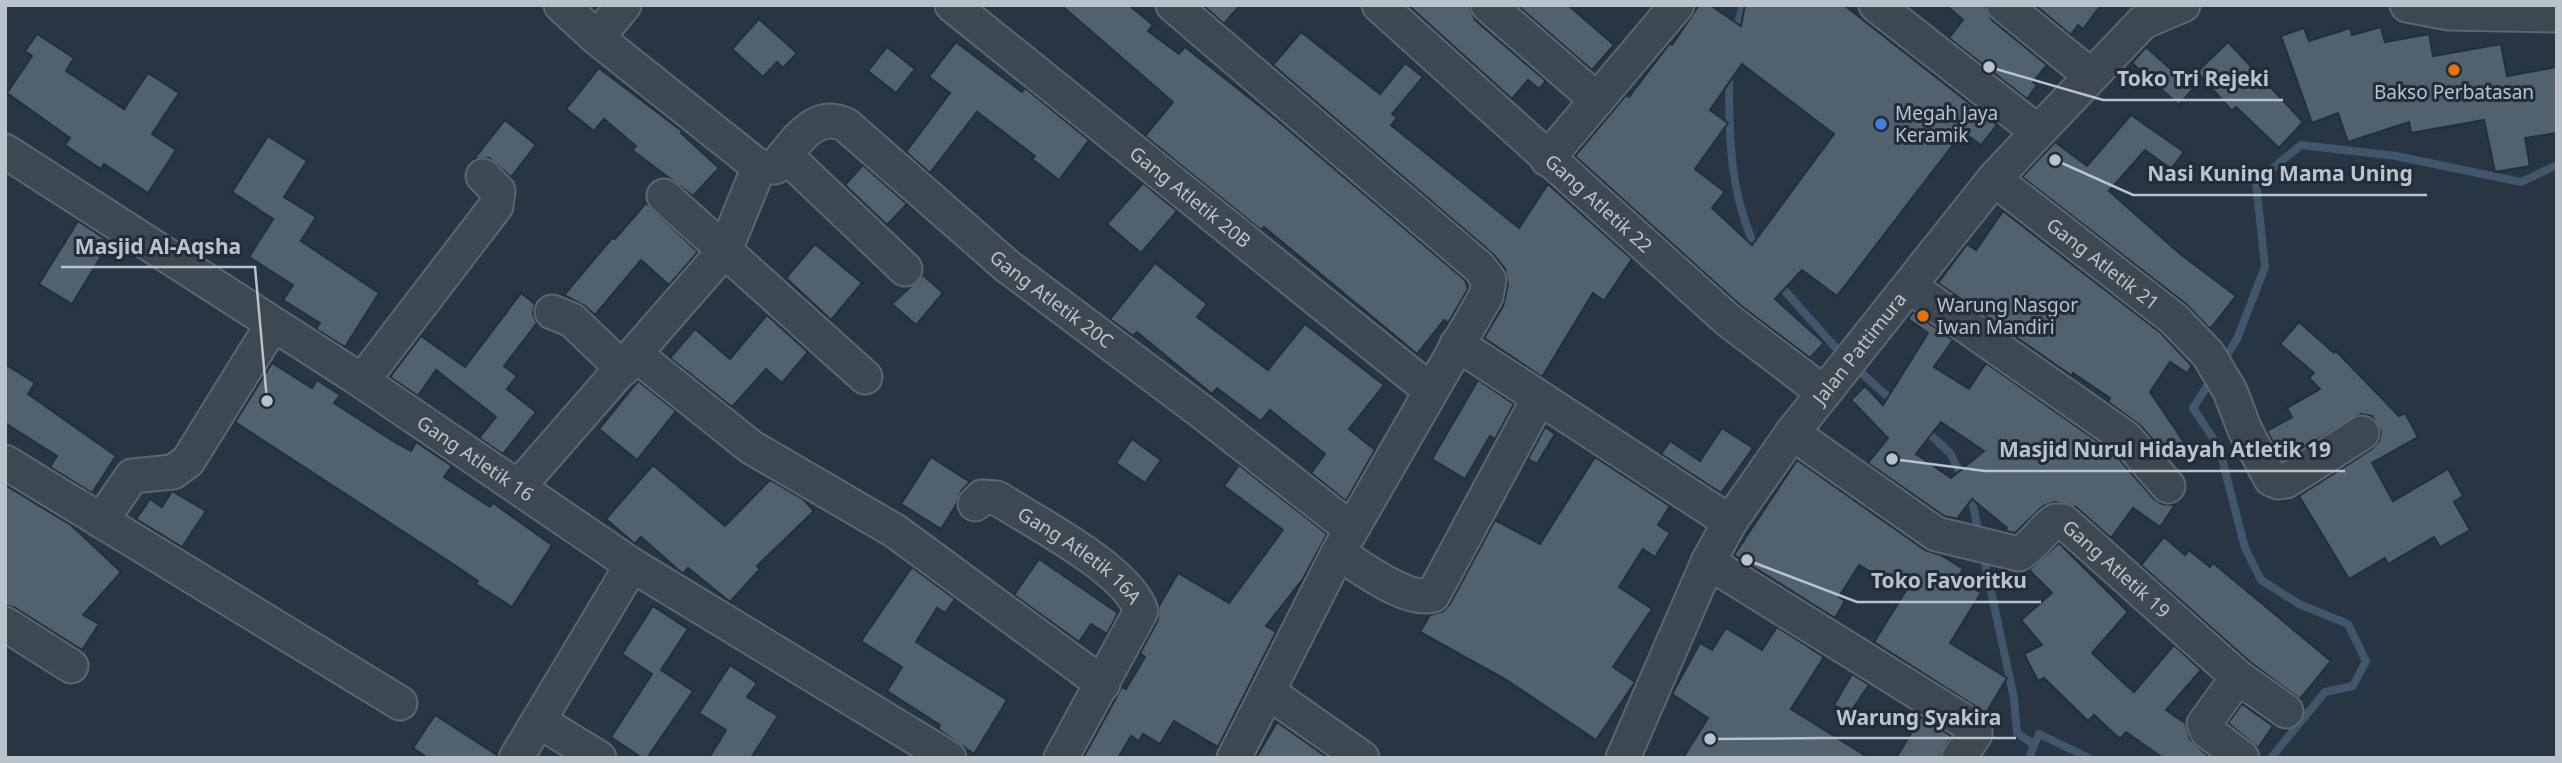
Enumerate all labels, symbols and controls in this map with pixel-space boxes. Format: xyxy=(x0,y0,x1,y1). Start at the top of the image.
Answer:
callout: Toko Tri Rejeki xyxy=(2103,58,2283,100)
marker: Bakso Perbatasan xyxy=(2446,62,2462,78)
text: Toko Tri Rejeki xyxy=(2117,64,2269,92)
place label: Bakso Perbatasan xyxy=(2374,79,2534,105)
place label: Megah Jaya Keramik xyxy=(1895,100,1998,148)
marker: Megah Jaya Keramik xyxy=(1873,116,1889,132)
street label: Gang Atletik 20B xyxy=(1124,140,1256,254)
street label: Gang Atletik 22 xyxy=(1539,148,1658,259)
callout: Nasi Kuning Mama Uning xyxy=(2133,153,2427,195)
text: Nasi Kuning Mama Uning xyxy=(2147,159,2413,187)
street label: Gang Atletik 21 xyxy=(2041,212,2165,316)
callout: Masjid Al-Aqsha xyxy=(61,225,255,267)
text: Masjid Al-Aqsha xyxy=(75,232,241,260)
street label: Gang Atletik 20C xyxy=(984,244,1118,354)
street label: Jalan Pattimura xyxy=(1805,287,1912,411)
place label: Warung Nasgor Iwan Mandiri xyxy=(1937,292,2078,340)
marker: Warung Nasgor Iwan Mandiri xyxy=(1915,308,1931,324)
street label: Gang Atletik 16 xyxy=(412,409,539,507)
callout: Masjid Nurul Hidayah Atletik 19 xyxy=(1985,429,2345,471)
text: Masjid Nurul Hidayah Atletik 19 xyxy=(1999,435,2331,463)
street label: Gang Atletik 16A xyxy=(1013,501,1148,610)
street label: Gang Atletik 19 xyxy=(2057,514,2176,624)
callout: Toko Favoritku xyxy=(1857,560,2041,602)
text: Toko Favoritku xyxy=(1871,566,2027,594)
callout: Warung Syakira xyxy=(1823,696,2016,738)
text: Warung Syakira xyxy=(1837,703,2001,731)

